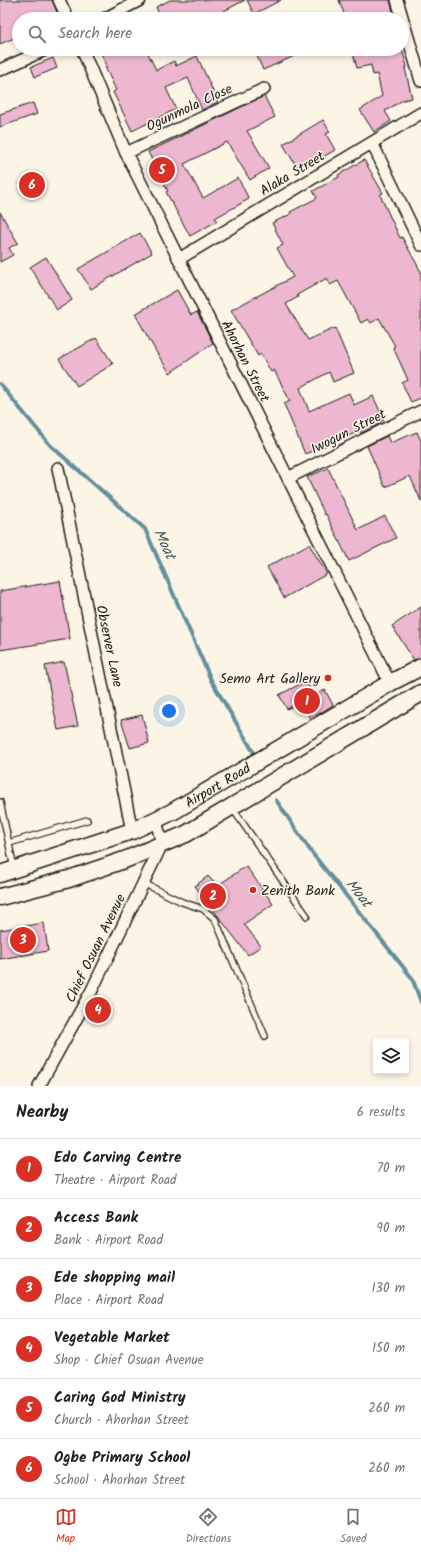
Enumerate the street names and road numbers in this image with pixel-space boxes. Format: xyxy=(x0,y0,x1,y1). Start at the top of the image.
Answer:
street label: Ogunmola Close xyxy=(143,78,237,138)
street label: Alaka Street xyxy=(256,145,330,202)
street label: Ahorhan Street xyxy=(215,317,276,407)
street label: Iwogun Street xyxy=(307,403,391,460)
street label: Observer Lane xyxy=(90,603,129,690)
street label: Airport Road xyxy=(181,757,256,814)
street label: Chief Osuan Avenue xyxy=(60,890,132,1007)

